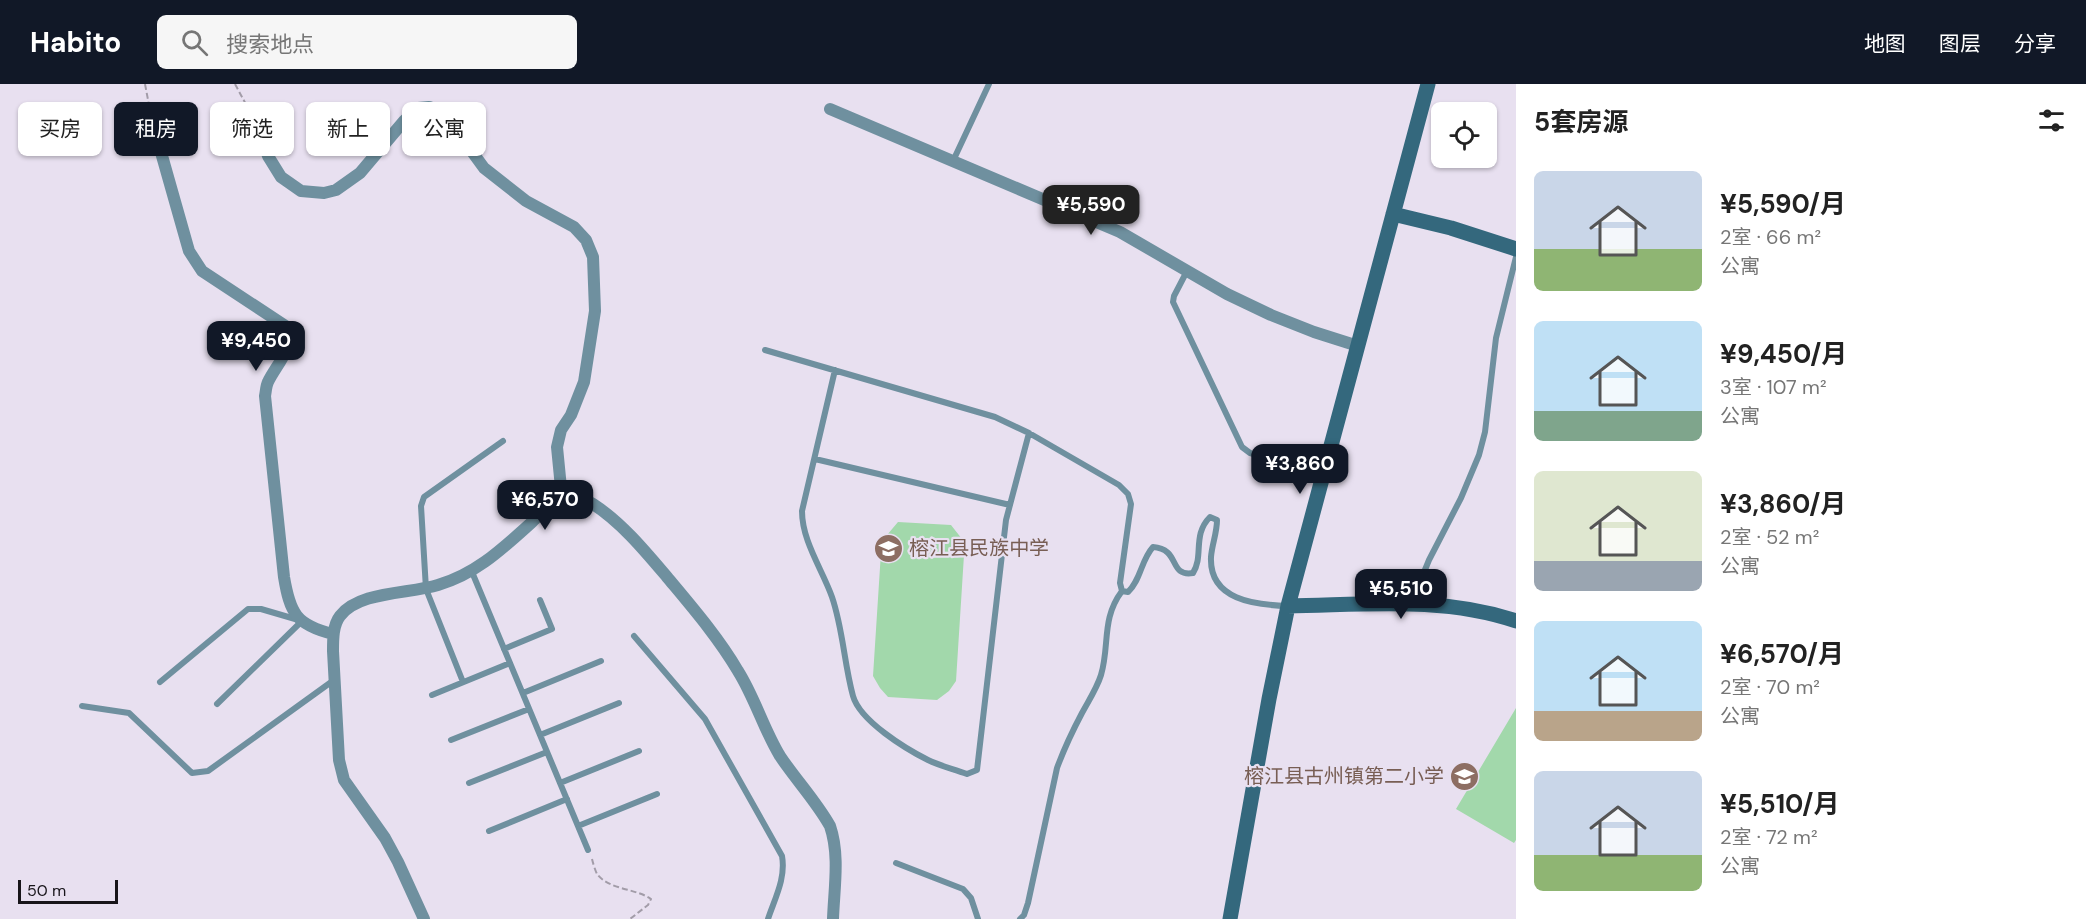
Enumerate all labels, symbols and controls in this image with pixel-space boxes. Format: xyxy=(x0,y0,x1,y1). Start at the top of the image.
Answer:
search box xyxy=(157,15,577,69)
text: Habito xyxy=(30,24,121,61)
icon: search xyxy=(178,26,211,59)
text: 搜索地点 xyxy=(226,30,314,59)
text: 地图 xyxy=(1864,30,1906,58)
text: 图层 xyxy=(1939,30,1981,58)
text: 分享 xyxy=(2014,30,2056,58)
chip: 买房 xyxy=(18,102,102,156)
chip: 租房 xyxy=(114,102,198,156)
chip: 筛选 xyxy=(210,102,294,156)
chip: 新上 xyxy=(306,102,390,156)
chip: 公寓 xyxy=(402,102,486,156)
map controls xyxy=(1431,102,1497,168)
button: locate xyxy=(1431,102,1497,168)
icon: filters xyxy=(2035,104,2068,137)
text: 5套房源 xyxy=(1534,105,1628,139)
pin: ¥5,590 xyxy=(1042,185,1140,236)
text: ¥5,590/月 xyxy=(1720,187,1846,221)
text: ¥5,590 xyxy=(1056,191,1126,217)
icon: home xyxy=(1582,195,1654,267)
text: 2室 · 66 m² xyxy=(1720,224,1821,250)
text: 公寓 xyxy=(1720,253,1760,279)
pin: ¥9,450 xyxy=(207,321,305,372)
text: ¥9,450 xyxy=(221,327,291,353)
text: ¥9,450/月 xyxy=(1720,337,1847,371)
icon: home xyxy=(1582,345,1654,417)
text: 3室 · 107 m² xyxy=(1720,374,1826,400)
text: 公寓 xyxy=(1720,403,1760,429)
pin: ¥3,860 xyxy=(1251,444,1349,495)
text: ¥3,860 xyxy=(1265,450,1335,476)
pin: ¥6,570 xyxy=(496,480,594,531)
text: ¥6,570 xyxy=(511,486,579,512)
text: ¥3,860/月 xyxy=(1720,487,1846,521)
icon: home xyxy=(1582,495,1654,567)
text: 2室 · 52 m² xyxy=(1720,524,1819,550)
school or university icon: 榕江县民族中学 xyxy=(872,532,904,564)
place label: 榕江县民族中学 xyxy=(909,535,1049,561)
text: 公寓 xyxy=(1720,553,1760,579)
pin: ¥5,510 xyxy=(1352,569,1450,620)
text: ¥5,510 xyxy=(1369,575,1433,601)
text: ¥6,570/月 xyxy=(1720,637,1844,671)
icon: home xyxy=(1582,645,1654,717)
text: 2室 · 70 m² xyxy=(1720,674,1820,700)
text: 公寓 xyxy=(1720,703,1760,729)
school or university icon: 榕江县古州镇第二小学 xyxy=(1449,760,1481,792)
place label: 榕江县古州镇第二小学 xyxy=(1244,763,1444,789)
text: ¥5,510/月 xyxy=(1720,787,1839,821)
icon: home xyxy=(1582,795,1654,867)
text: 2室 · 72 m² xyxy=(1720,824,1818,850)
text: 公寓 xyxy=(1720,853,1760,879)
scale bar xyxy=(18,877,118,904)
text: 50 m xyxy=(27,880,66,901)

